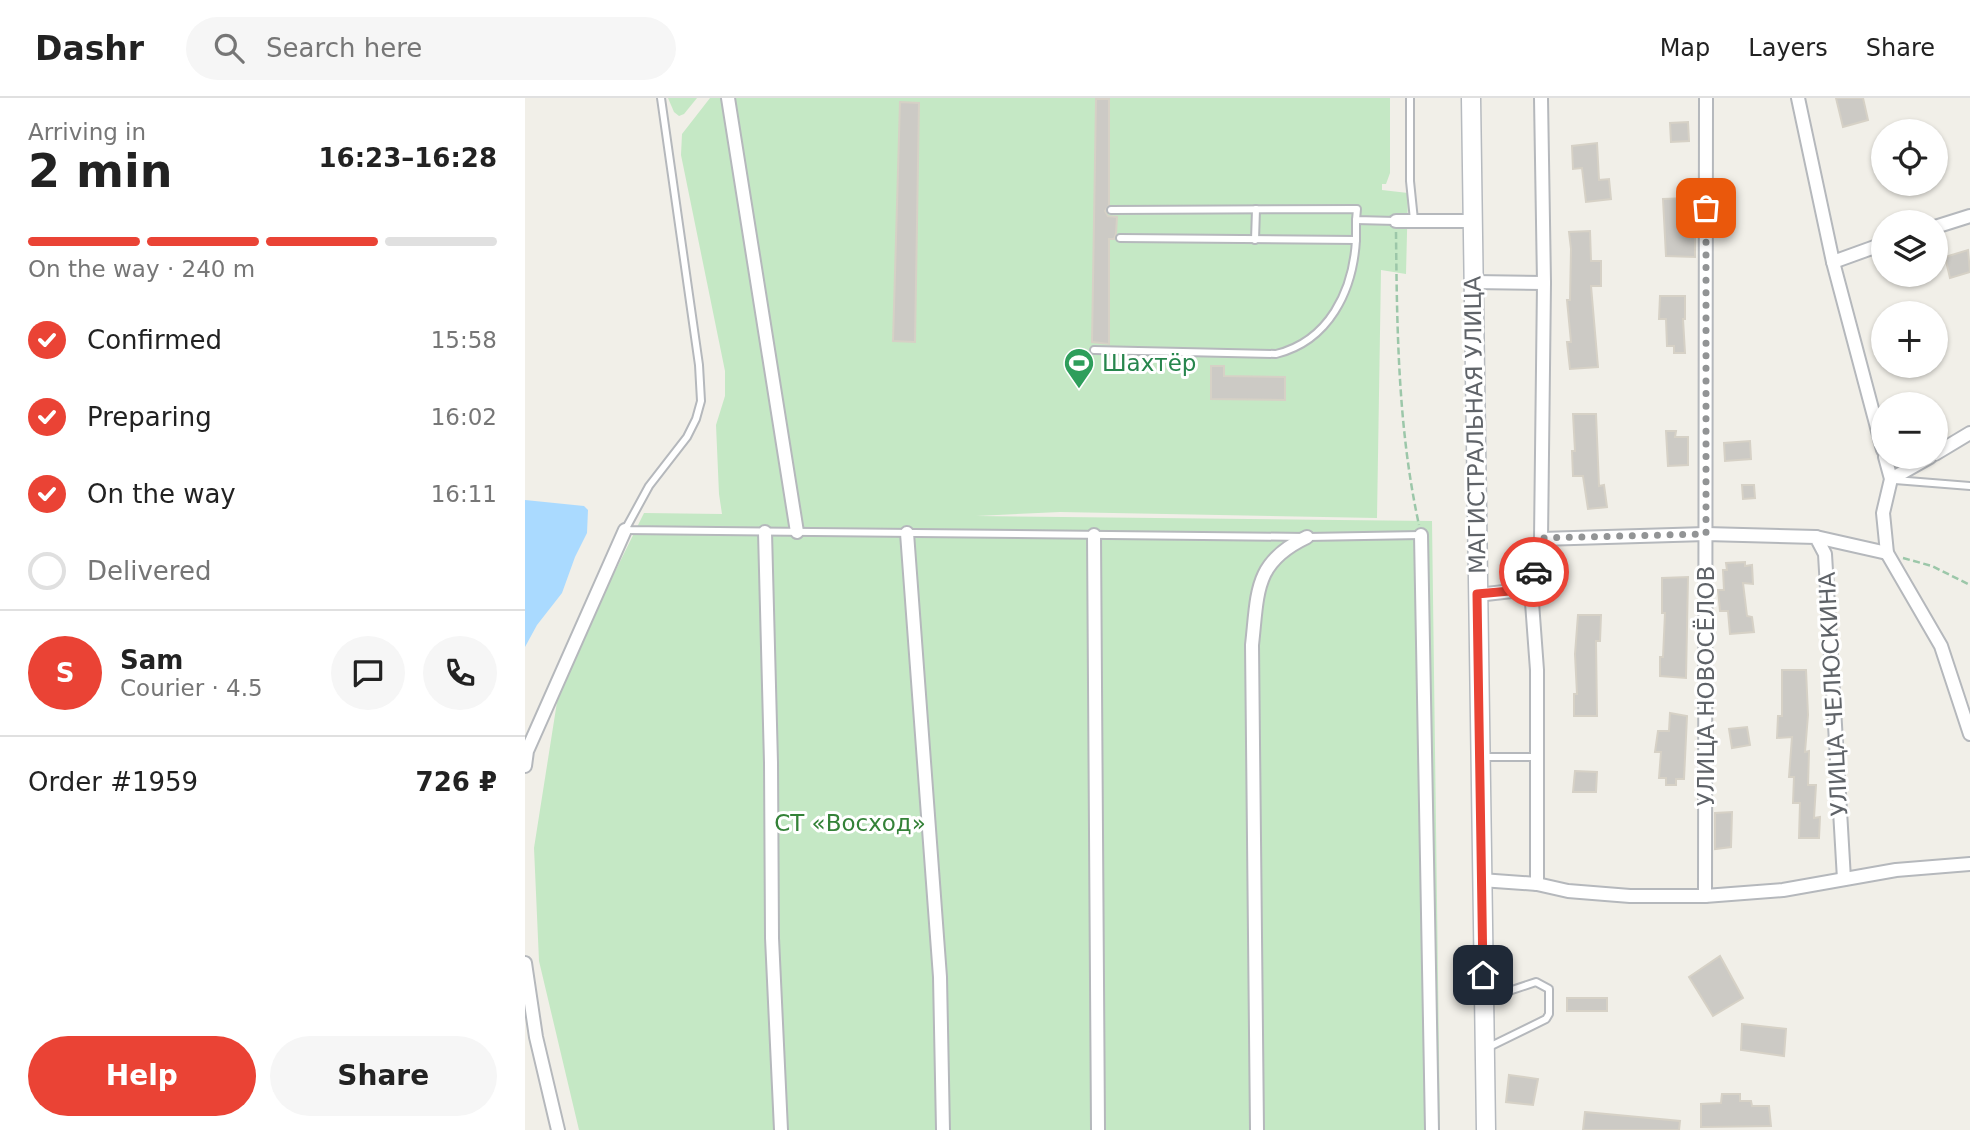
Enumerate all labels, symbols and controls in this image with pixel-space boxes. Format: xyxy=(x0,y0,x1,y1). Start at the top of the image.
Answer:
search box xyxy=(186,17,676,80)
text: Dashr xyxy=(35,29,144,68)
icon: search xyxy=(210,29,248,67)
text: Search here xyxy=(266,33,422,63)
text: Map xyxy=(1660,34,1710,62)
text: Layers xyxy=(1748,34,1828,62)
text: Share xyxy=(1866,34,1935,62)
text: Arriving in xyxy=(28,119,146,145)
map controls xyxy=(1871,119,1948,469)
button: locate xyxy=(1871,119,1948,196)
text: 16:23–16:28 xyxy=(318,143,497,173)
text: 2 min xyxy=(28,144,172,198)
pin xyxy=(1676,178,1736,238)
icon: bag xyxy=(1687,189,1725,227)
button: layers xyxy=(1871,210,1948,287)
text: On the way · 240 m xyxy=(28,256,255,282)
street label: МАГИСТРАЛЬНАЯ УЛИЦА xyxy=(1459,276,1491,574)
button: + xyxy=(1871,301,1948,378)
icon: check xyxy=(28,321,66,359)
text: Confirmed xyxy=(87,325,222,355)
text: 15:58 xyxy=(431,327,497,353)
sports icon: Шахтёр xyxy=(1062,346,1096,390)
place label: Шахтёр xyxy=(1102,350,1196,376)
button: − xyxy=(1871,392,1948,469)
icon: check xyxy=(28,398,66,436)
text: Preparing xyxy=(87,402,212,432)
text: 16:02 xyxy=(431,404,497,430)
icon: check xyxy=(28,475,66,513)
text: On the way xyxy=(87,479,236,509)
text: 16:11 xyxy=(431,481,497,507)
courier xyxy=(1499,537,1569,607)
icon: car xyxy=(1515,553,1553,591)
text: Delivered xyxy=(87,556,211,586)
street label: УЛИЦА НОВОСЁЛОВ xyxy=(1692,566,1719,806)
street label: УЛИЦА ЧЕЛЮСКИНА xyxy=(1814,571,1852,817)
button: chat xyxy=(331,636,405,710)
button: phone xyxy=(423,636,497,710)
text: Sam xyxy=(120,645,183,675)
text: S xyxy=(56,658,74,688)
text: Courier · 4.5 xyxy=(120,675,263,701)
text: Order #1959 xyxy=(28,767,198,797)
text: 726 ₽ xyxy=(416,767,497,797)
park label: СТ «Восход» xyxy=(774,810,926,836)
pin xyxy=(1453,945,1513,1005)
icon: home xyxy=(1464,956,1502,994)
button: Help xyxy=(28,1036,256,1116)
button: Share xyxy=(270,1036,497,1116)

